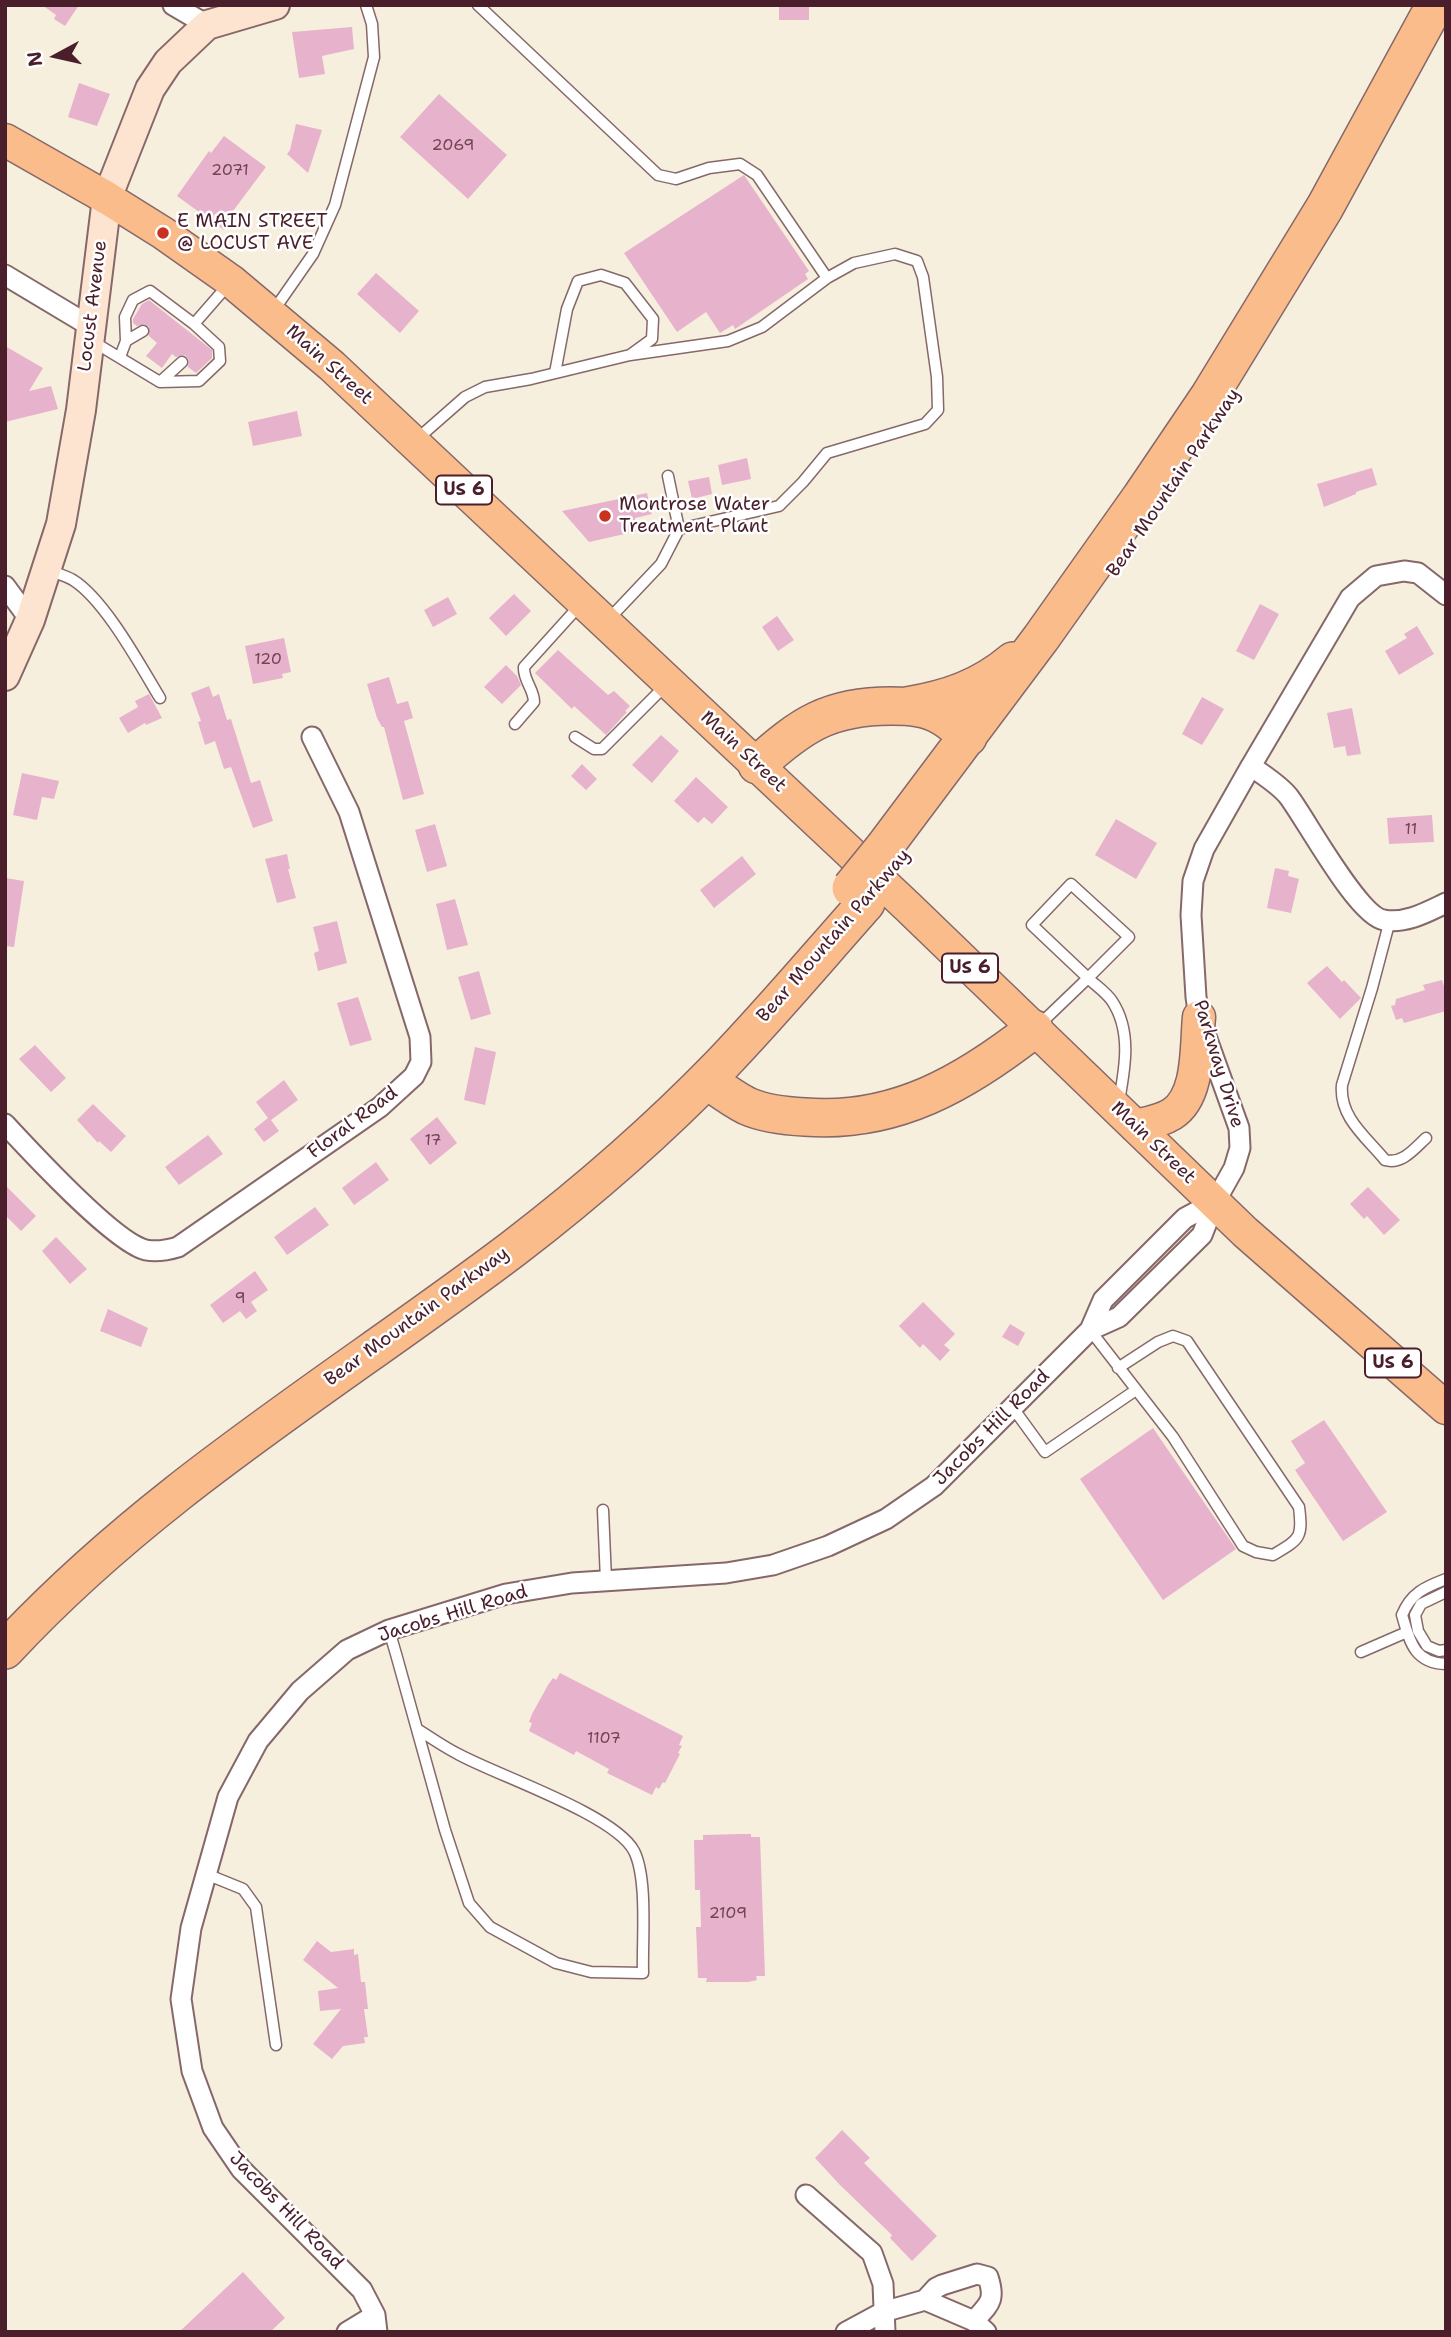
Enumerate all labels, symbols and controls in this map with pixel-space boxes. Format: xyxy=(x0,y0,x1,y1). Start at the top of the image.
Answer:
north arrow xyxy=(21,21,91,91)
text: N xyxy=(21,50,48,68)
house number: 2069 xyxy=(432,136,474,156)
house number: 2071 xyxy=(211,161,249,181)
place label: E MAIN STREET @ LOCUST AVE xyxy=(177,211,328,255)
marker: E MAIN STREET @ LOCUST AVE xyxy=(155,225,171,241)
street label: Locust Avenue xyxy=(74,239,112,373)
street label: Main Street xyxy=(281,320,377,410)
street label: Bear Mountain Parkway xyxy=(1102,384,1246,582)
road number: US 6 xyxy=(436,476,492,504)
place label: Montrose Water Treatment Plant xyxy=(619,494,770,538)
marker: Montrose Water Treatment Plant xyxy=(597,508,613,524)
house number: 120 xyxy=(254,650,282,670)
street label: Main Street xyxy=(695,706,791,798)
house number: 11 xyxy=(1405,820,1417,840)
street label: Bear Mountain Parkway xyxy=(752,845,916,1027)
road number: US 6 xyxy=(942,953,998,982)
street label: Parkway Drive xyxy=(1188,997,1248,1131)
street label: Floral Road xyxy=(304,1082,402,1164)
street label: Main Street xyxy=(1106,1097,1200,1189)
house number: 17 xyxy=(424,1131,442,1151)
street label: Bear Mountain Parkway xyxy=(320,1242,514,1392)
house number: 9 xyxy=(234,1289,246,1309)
road number: US 6 xyxy=(1365,1348,1421,1378)
street label: Jacobs Hill Road xyxy=(929,1365,1055,1491)
street label: Jacobs Hill Road xyxy=(376,1580,530,1648)
house number: 1107 xyxy=(587,1729,621,1749)
house number: 2109 xyxy=(709,1904,747,1924)
street label: Jacobs Hill Road xyxy=(224,2147,348,2275)

